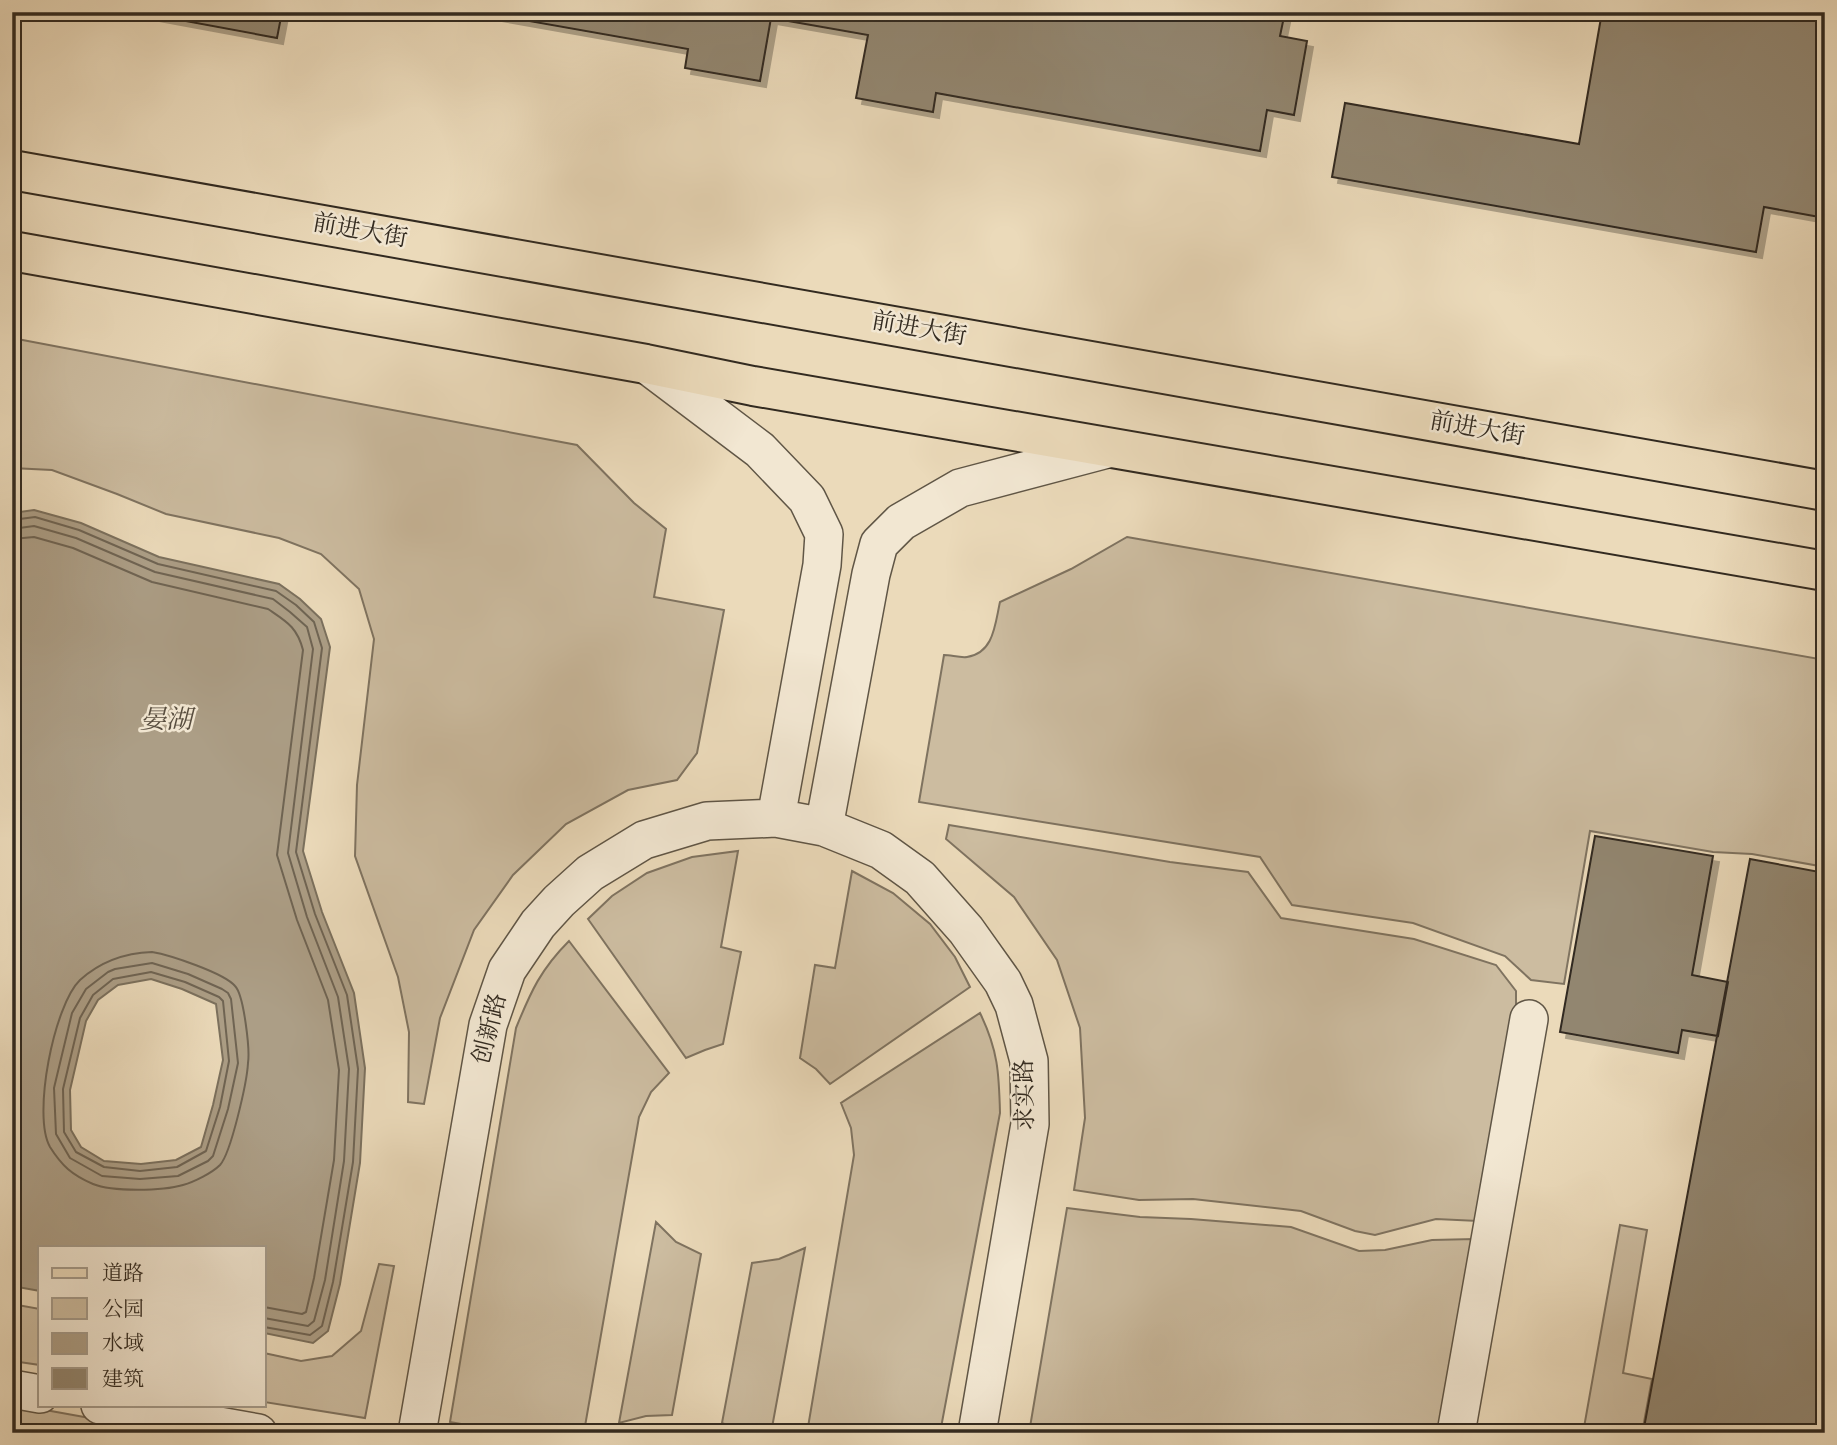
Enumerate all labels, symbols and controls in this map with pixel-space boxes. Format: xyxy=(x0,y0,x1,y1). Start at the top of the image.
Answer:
street label: 前进大街 xyxy=(310,207,410,257)
street label: 前进大街 xyxy=(869,305,969,355)
street label: 前进大街 xyxy=(1427,405,1527,455)
water label: 晏湖 xyxy=(140,703,196,739)
street label: 创新路 xyxy=(466,990,516,1068)
street label: 求实路 xyxy=(1008,1059,1044,1131)
legend xyxy=(38,1246,266,1406)
text: 道路 xyxy=(102,1260,144,1289)
text: 公园 xyxy=(102,1296,144,1325)
text: 水域 xyxy=(102,1330,144,1359)
text: 建筑 xyxy=(102,1366,144,1395)

